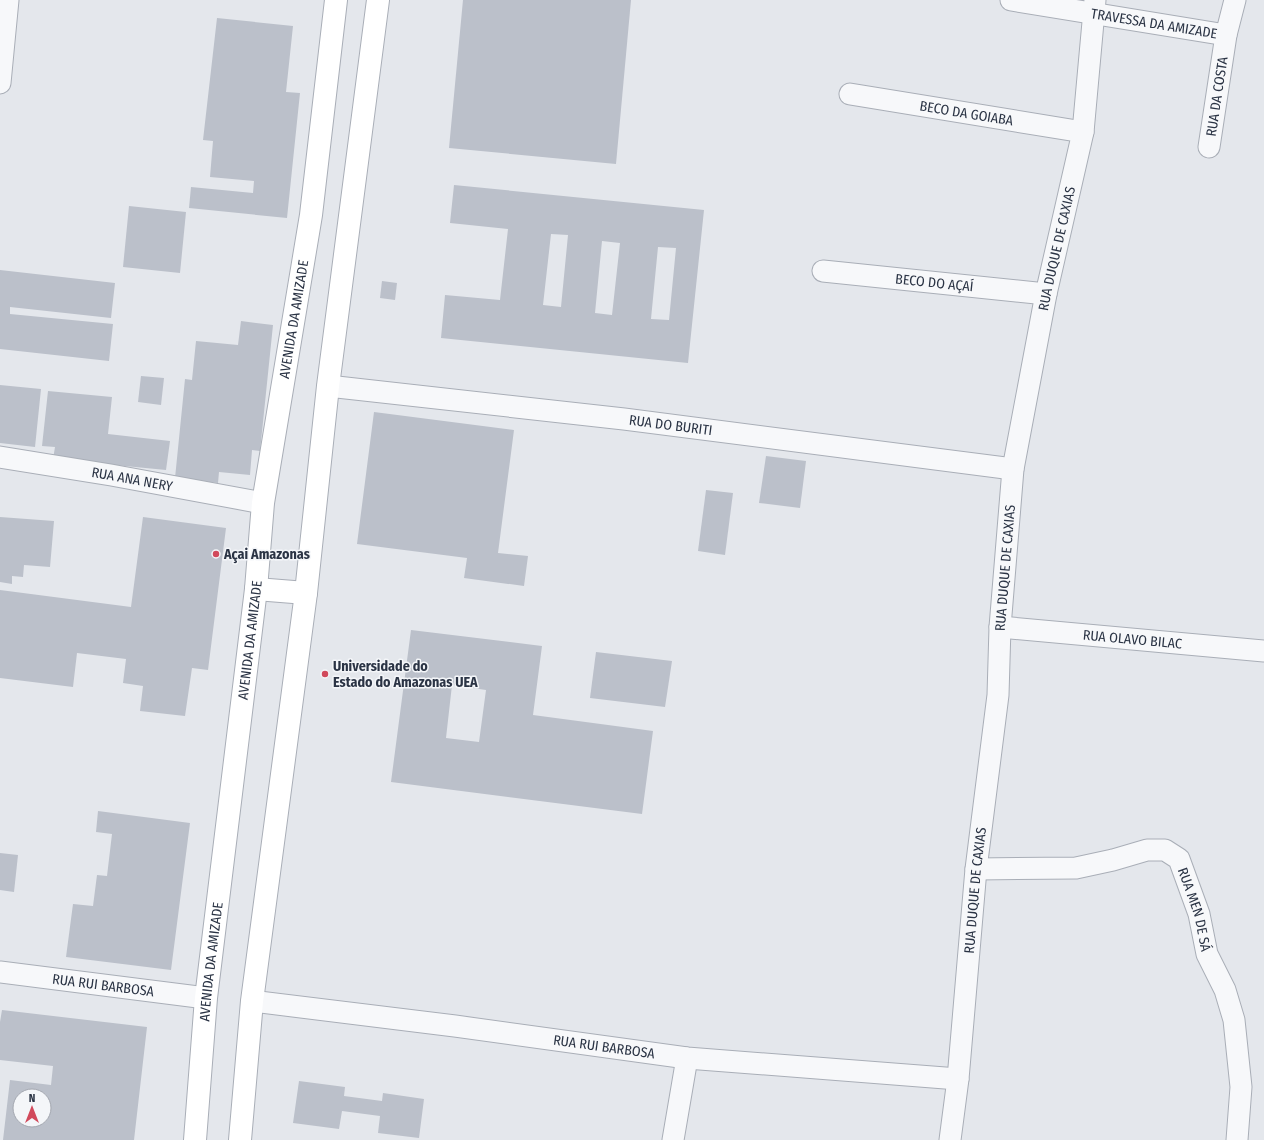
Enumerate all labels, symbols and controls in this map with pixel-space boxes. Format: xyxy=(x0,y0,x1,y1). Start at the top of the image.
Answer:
street label: TRAVESSA DA AMIZADE xyxy=(1090,5,1219,42)
street label: RUA DA COSTA xyxy=(1202,55,1231,138)
street label: BECO DA GOIABA xyxy=(918,97,1015,129)
street label: RUA DUQUE DE CAXIAS xyxy=(1035,185,1079,312)
street label: AVENIDA DA AMIZADE xyxy=(275,258,312,380)
street label: BECO DO AÇAÍ xyxy=(894,270,975,295)
street label: RUA DO BURITI xyxy=(628,411,713,439)
street label: RUA ANA NERY xyxy=(90,463,174,495)
street label: RUA DUQUE DE CAXIAS xyxy=(991,504,1019,631)
place label: Açai Amazonas xyxy=(223,546,310,564)
marker: Açai Amazonas xyxy=(211,549,221,559)
street label: AVENIDA DA AMIZADE xyxy=(234,579,265,701)
street label: RUA OLAVO BILAC xyxy=(1082,626,1183,652)
place label: Universidade do Estado do Amazonas UEA xyxy=(333,658,478,691)
marker: Universidade do Estado do Amazonas UEA xyxy=(320,669,330,679)
street label: RUA DUQUE DE CAXIAS xyxy=(960,826,990,954)
street label: RUA MEN DE SÁ xyxy=(1174,865,1216,954)
street label: AVENIDA DA AMIZADE xyxy=(196,901,226,1022)
street label: RUA RUI BARBOSA xyxy=(51,970,156,1000)
street label: RUA RUI BARBOSA xyxy=(552,1031,657,1062)
north arrow xyxy=(12,1088,52,1128)
text: N xyxy=(29,1092,35,1105)

